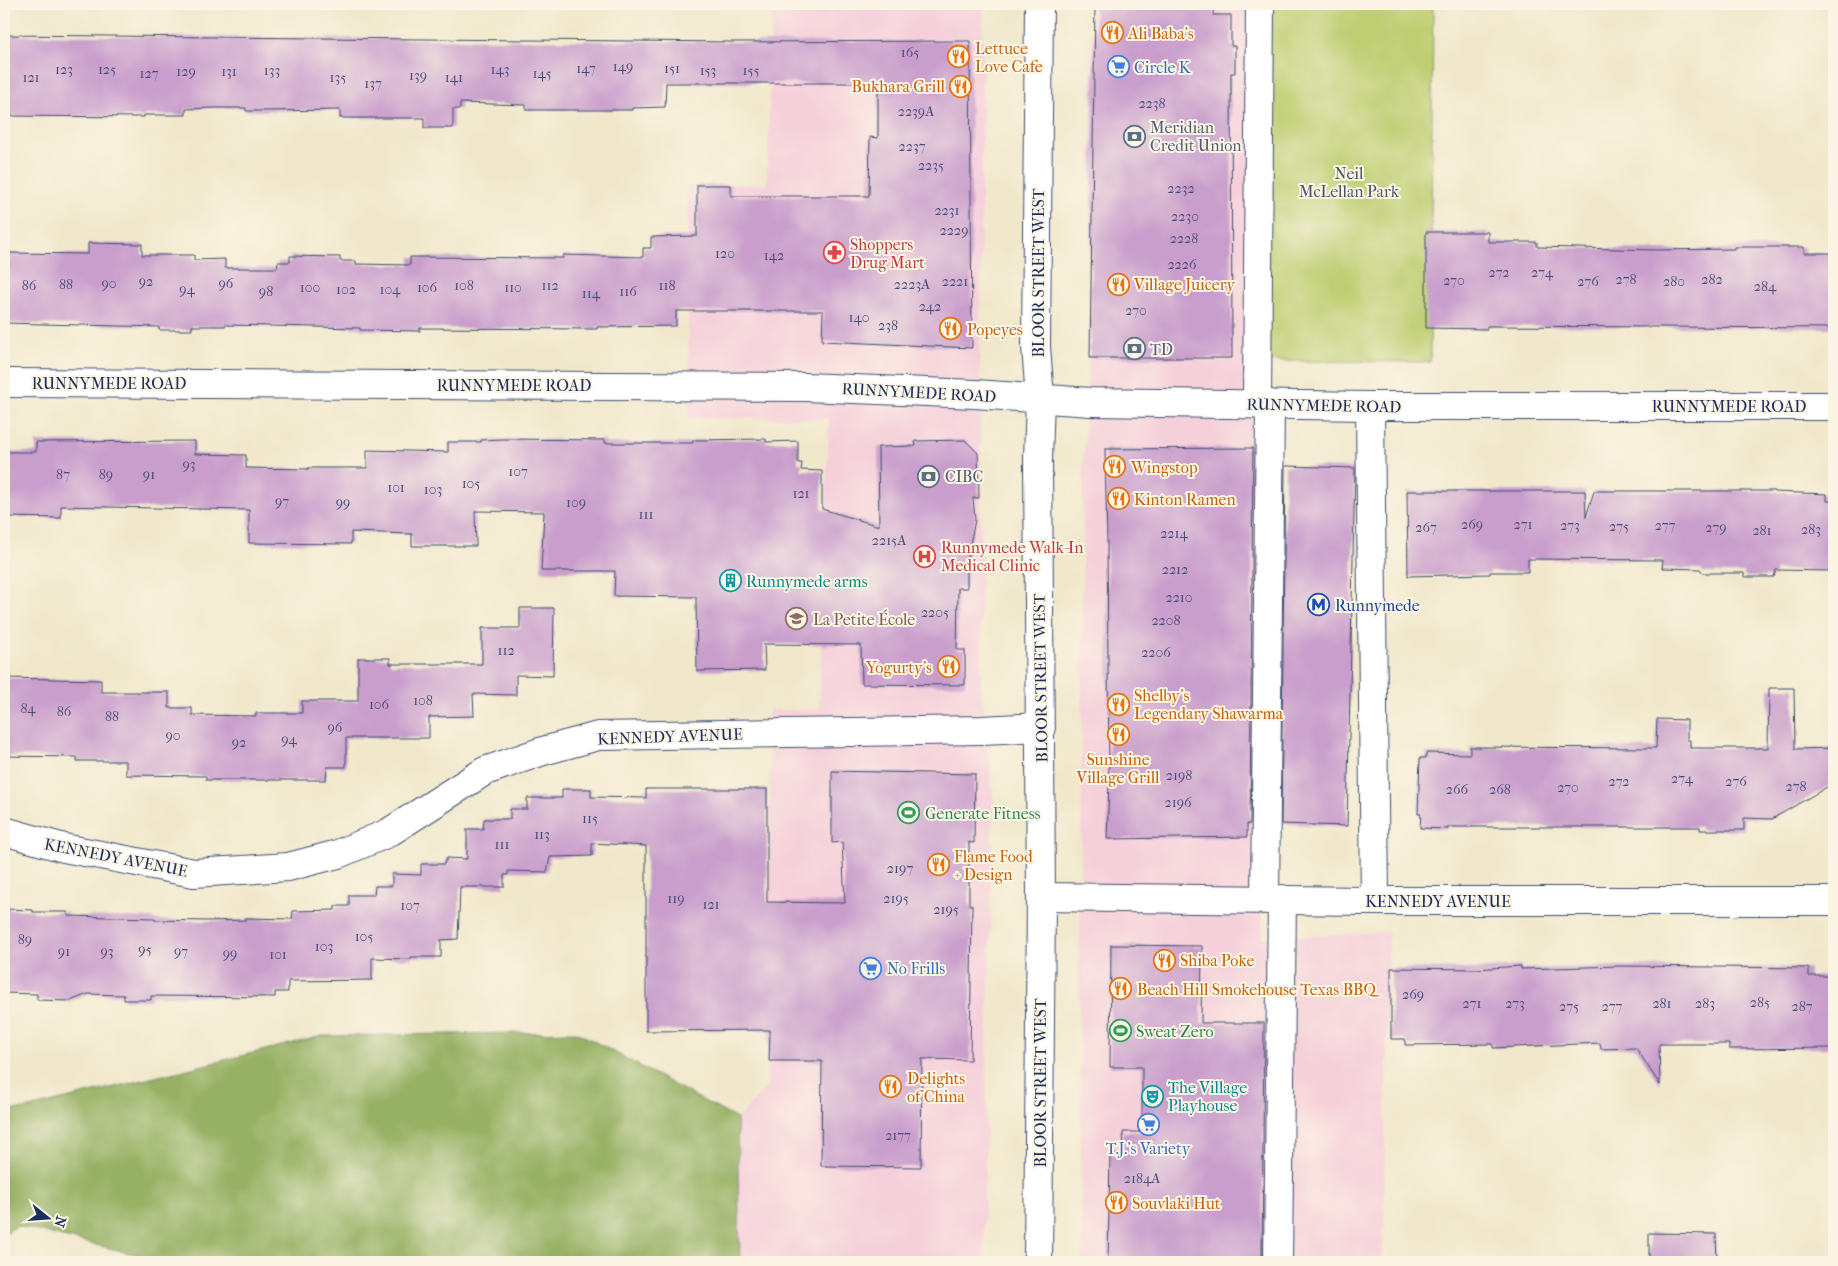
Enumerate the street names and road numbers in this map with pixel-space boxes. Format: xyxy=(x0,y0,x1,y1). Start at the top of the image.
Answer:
street label: BLOOR STREET WEST xyxy=(1029,188,1048,358)
street label: RUNNYMEDE ROAD xyxy=(32,374,186,393)
street label: RUNNYMEDE ROAD xyxy=(437,376,591,395)
street label: RUNNYMEDE ROAD xyxy=(841,379,997,406)
street label: RUNNYMEDE ROAD xyxy=(1246,395,1402,416)
street label: RUNNYMEDE ROAD xyxy=(1652,397,1806,416)
street label: BLOOR STREET WEST xyxy=(1030,593,1051,763)
street label: KENNEDY AVENUE xyxy=(597,724,743,749)
street label: KENNEDY AVENUE xyxy=(43,834,189,881)
street label: KENNEDY AVENUE xyxy=(1365,892,1511,911)
street label: BLOOR STREET WEST xyxy=(1031,998,1050,1168)

